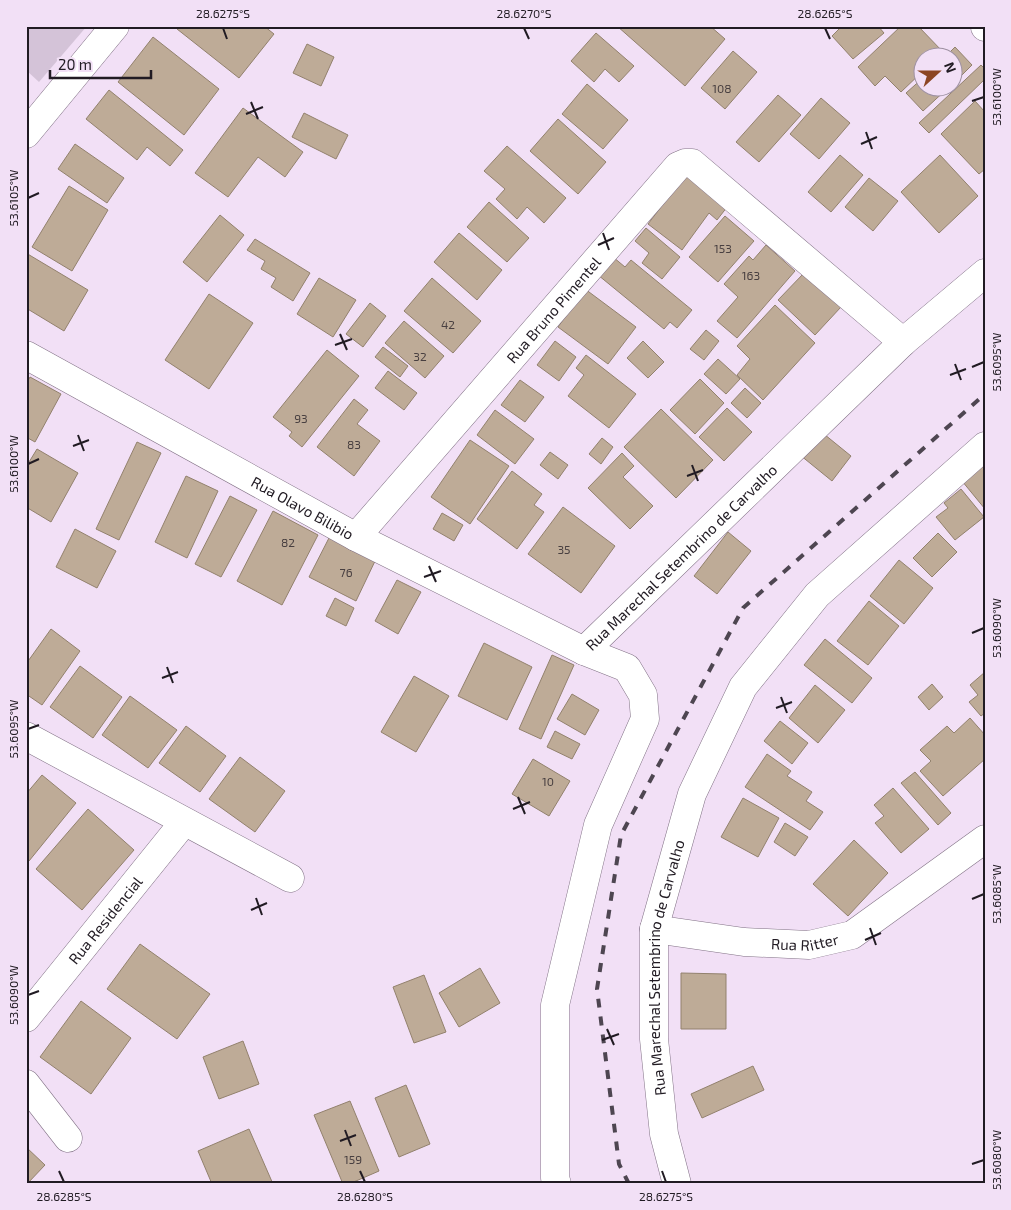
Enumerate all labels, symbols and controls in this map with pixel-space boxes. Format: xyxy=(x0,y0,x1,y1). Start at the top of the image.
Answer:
text: 28.6275°S xyxy=(196,6,250,20)
text: 28.6270°S xyxy=(497,6,552,20)
text: 28.6265°S xyxy=(798,6,853,20)
scale bar xyxy=(50,48,151,80)
north arrow xyxy=(914,48,964,98)
text: 20 m xyxy=(58,55,92,73)
text: N xyxy=(941,59,960,75)
text: 53.6100°W xyxy=(989,68,1003,126)
house number: 108 xyxy=(712,81,732,95)
text: 53.6105°W xyxy=(6,170,20,226)
house number: 153 xyxy=(714,241,732,255)
street label: Rua Bruno Pimentel xyxy=(502,253,605,366)
house number: 163 xyxy=(742,268,760,282)
house number: 42 xyxy=(441,317,455,331)
text: 53.6095°W xyxy=(989,333,1003,391)
house number: 32 xyxy=(413,349,427,363)
house number: 93 xyxy=(294,411,308,425)
text: 53.6100°W xyxy=(6,435,20,493)
house number: 83 xyxy=(347,437,361,451)
street label: Rua Marechal Setembrino de Carvalho xyxy=(581,460,780,654)
street label: Rua Olavo Bilibio xyxy=(248,472,357,543)
house number: 82 xyxy=(281,535,295,549)
house number: 35 xyxy=(557,542,571,556)
house number: 76 xyxy=(339,565,353,579)
text: 53.6090°W xyxy=(989,598,1003,658)
text: 53.6095°W xyxy=(6,700,20,758)
house number: 10 xyxy=(542,774,554,788)
street label: Rua Marechal Setembrino de Carvalho xyxy=(645,837,688,1097)
text: 53.6085°W xyxy=(989,864,1003,924)
street label: Rua Residencial xyxy=(64,872,146,967)
street label: Rua Ritter xyxy=(771,929,840,954)
text: 53.6090°W xyxy=(6,965,20,1025)
text: 53.6080°W xyxy=(989,1130,1003,1190)
house number: 159 xyxy=(344,1152,362,1166)
text: 28.6285°S xyxy=(36,1189,92,1203)
text: 28.6280°S xyxy=(337,1189,393,1203)
text: 28.6275°S xyxy=(639,1189,693,1203)

